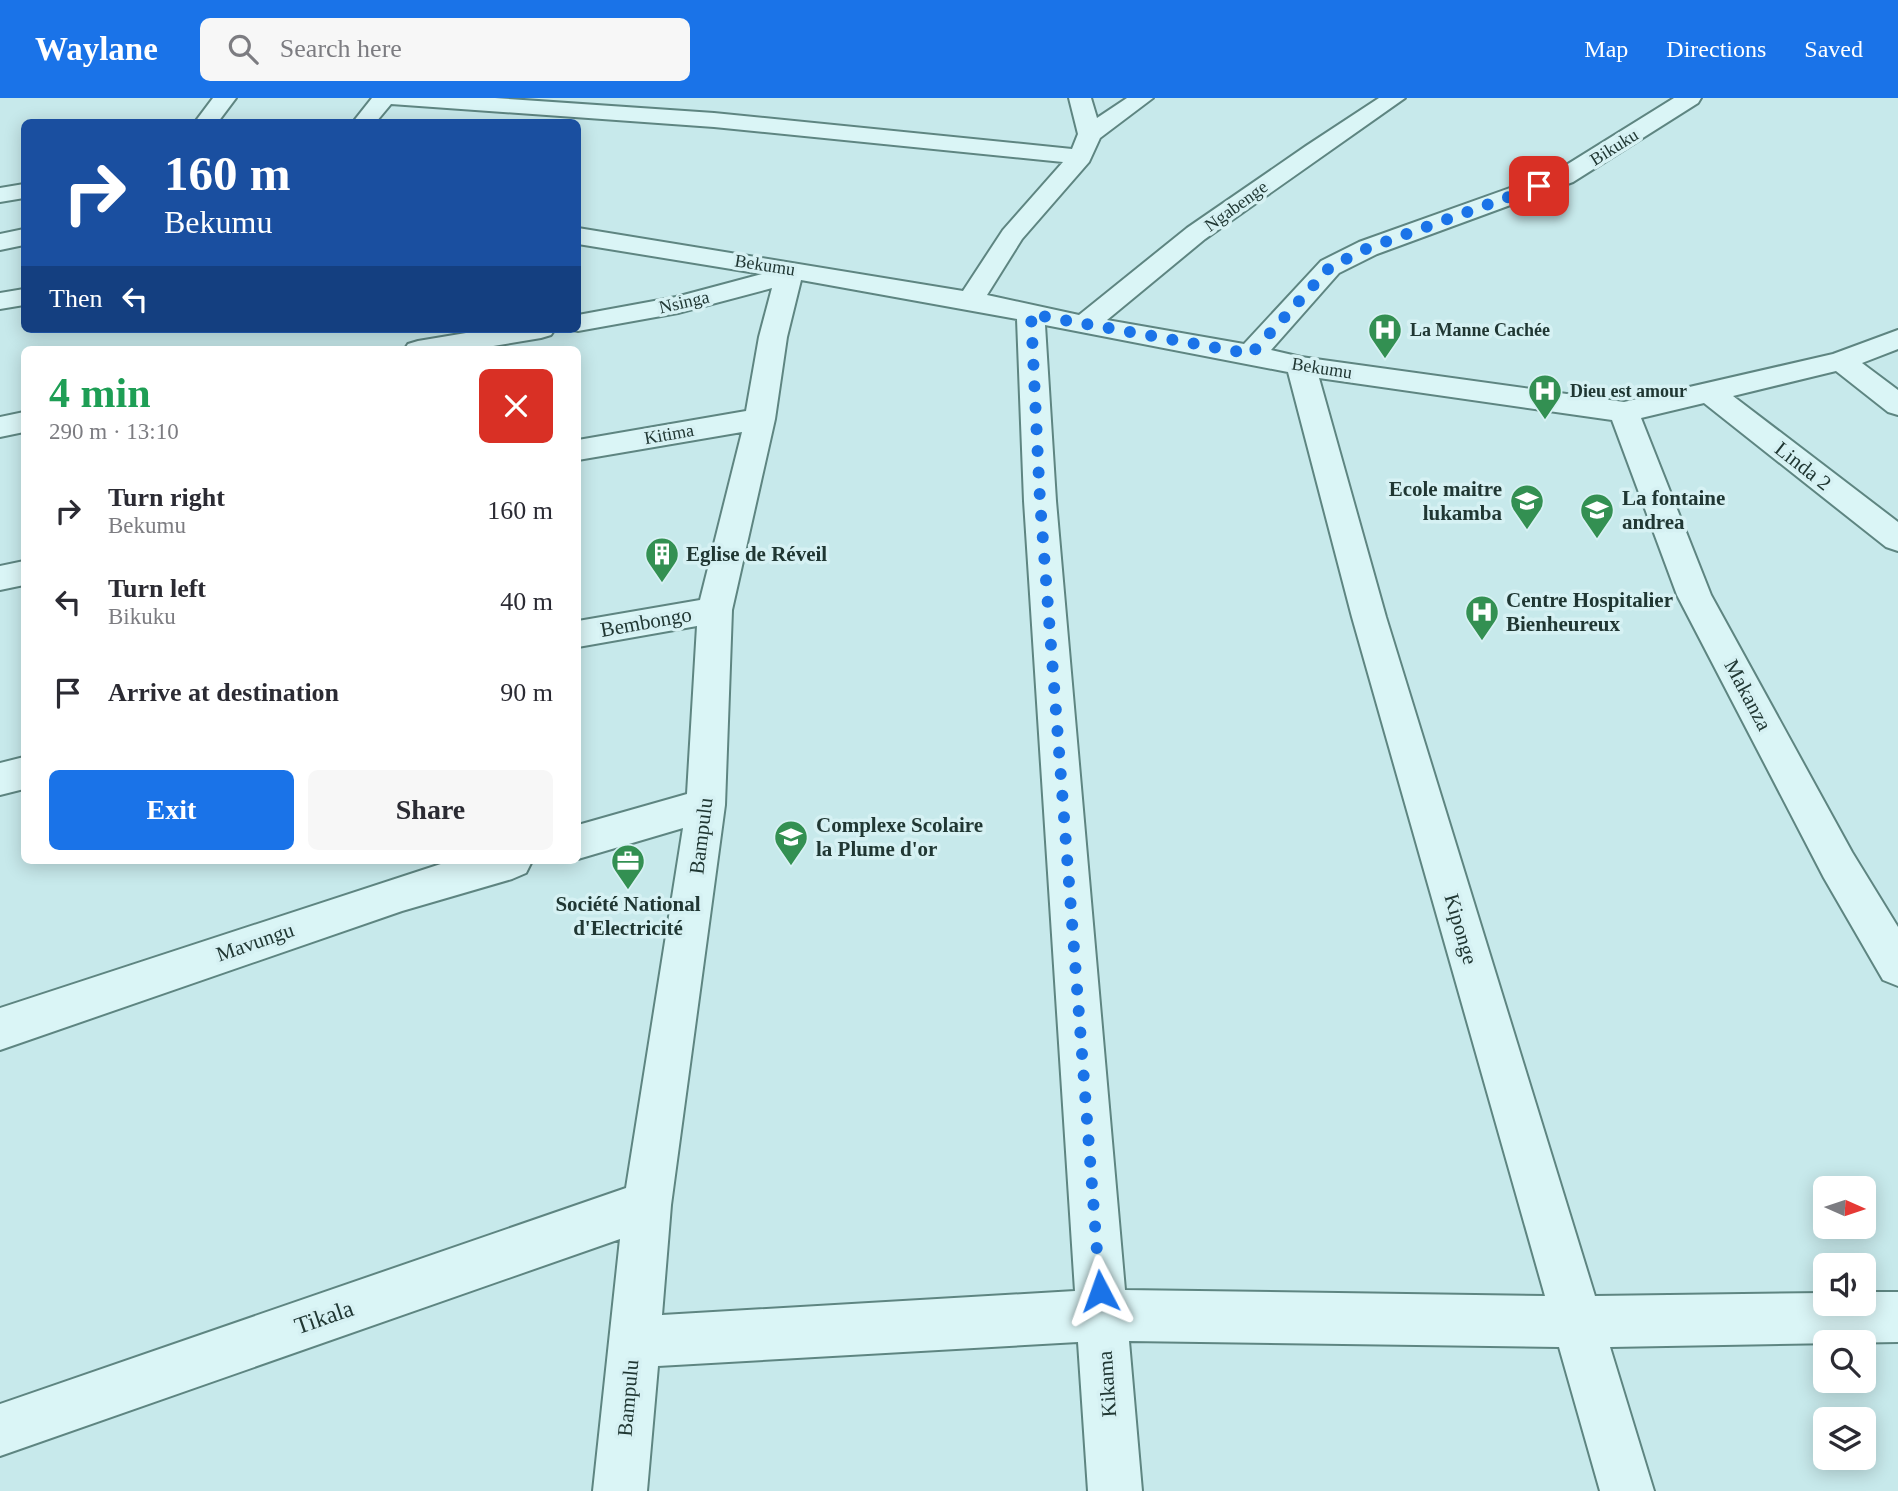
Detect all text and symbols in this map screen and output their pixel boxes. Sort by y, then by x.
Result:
search box [200,18,690,81]
icon: search [224,30,262,68]
text: Waylane [35,31,158,67]
text: Search here [280,34,402,63]
text: Map [1584,36,1628,62]
text: Directions [1666,36,1766,62]
text: Saved [1804,36,1863,62]
street label: Bikuku [1586,124,1642,170]
text: 160 m [164,146,291,201]
icon: right [49,147,140,238]
pin [1509,156,1569,216]
icon: arrive [1520,167,1558,205]
street label: Ngabenge [1201,176,1271,236]
text: Bekumu [164,204,272,240]
street label: Bekumu [733,250,797,280]
icon: left [116,280,154,318]
text: Then [49,284,102,313]
street label: Nsinga [657,287,711,317]
hospital icon: La Manne Cachée [1366,311,1404,360]
place label: La Manne Cachée [1410,320,1550,340]
street label: Bekumu [1290,353,1354,383]
button: close [479,369,553,443]
text: 4 min [49,370,151,416]
hospital icon: Dieu est amour [1526,372,1564,421]
place label: Dieu est amour [1570,381,1687,401]
text: 290 m · 13:10 [49,419,179,444]
street label: Kitima [643,420,695,448]
street label: Linda 2 [1770,437,1836,495]
place label: Ecole maitre lukamba [1389,477,1502,525]
school or university icon: Ecole maitre lukamba [1508,482,1546,531]
text: Turn right [108,483,225,512]
place label: La fontaine andrea [1622,486,1725,534]
school or university icon: La fontaine andrea [1578,491,1616,540]
icon: right [49,492,87,530]
text: 160 m [487,496,553,525]
text: Bekumu [108,513,186,538]
building icon: Eglise de Réveil [643,535,681,584]
place label: Eglise de Réveil [686,542,827,566]
text: Turn left [108,574,206,603]
icon: left [49,583,87,621]
text: 40 m [500,587,553,616]
place label: Centre Hospitalier Bienheureux [1506,588,1673,636]
hospital icon: Centre Hospitalier Bienheureux [1463,593,1501,642]
street label: Bembongo [599,602,693,642]
text: Bikuku [108,604,176,629]
street label: Makanza [1719,655,1777,735]
icon: arrive [49,674,87,712]
text: Arrive at destination [108,678,339,707]
text: 90 m [500,678,553,707]
button: Exit [49,770,294,850]
button: Share [308,770,553,850]
street label: Bampulu [684,796,718,876]
place label: Complexe Scolaire la Plume d'or [816,813,983,861]
school or university icon: Complexe Scolaire la Plume d'or [772,818,810,867]
office icon: Société National d'Electricité [609,842,647,891]
street label: Kiponge [1439,891,1483,967]
place label: Société National d'Electricité [555,892,701,940]
street label: Mavungu [213,917,297,966]
north arrow [1813,1176,1876,1239]
map controls [1813,1176,1876,1470]
button: sound [1813,1253,1876,1316]
position arrow [1063,1254,1137,1328]
street label: Tikala [291,1295,357,1339]
button: search [1813,1330,1876,1393]
street label: Kikama [1093,1349,1121,1418]
street label: Bampulu [613,1358,643,1437]
button: layers [1813,1407,1876,1470]

